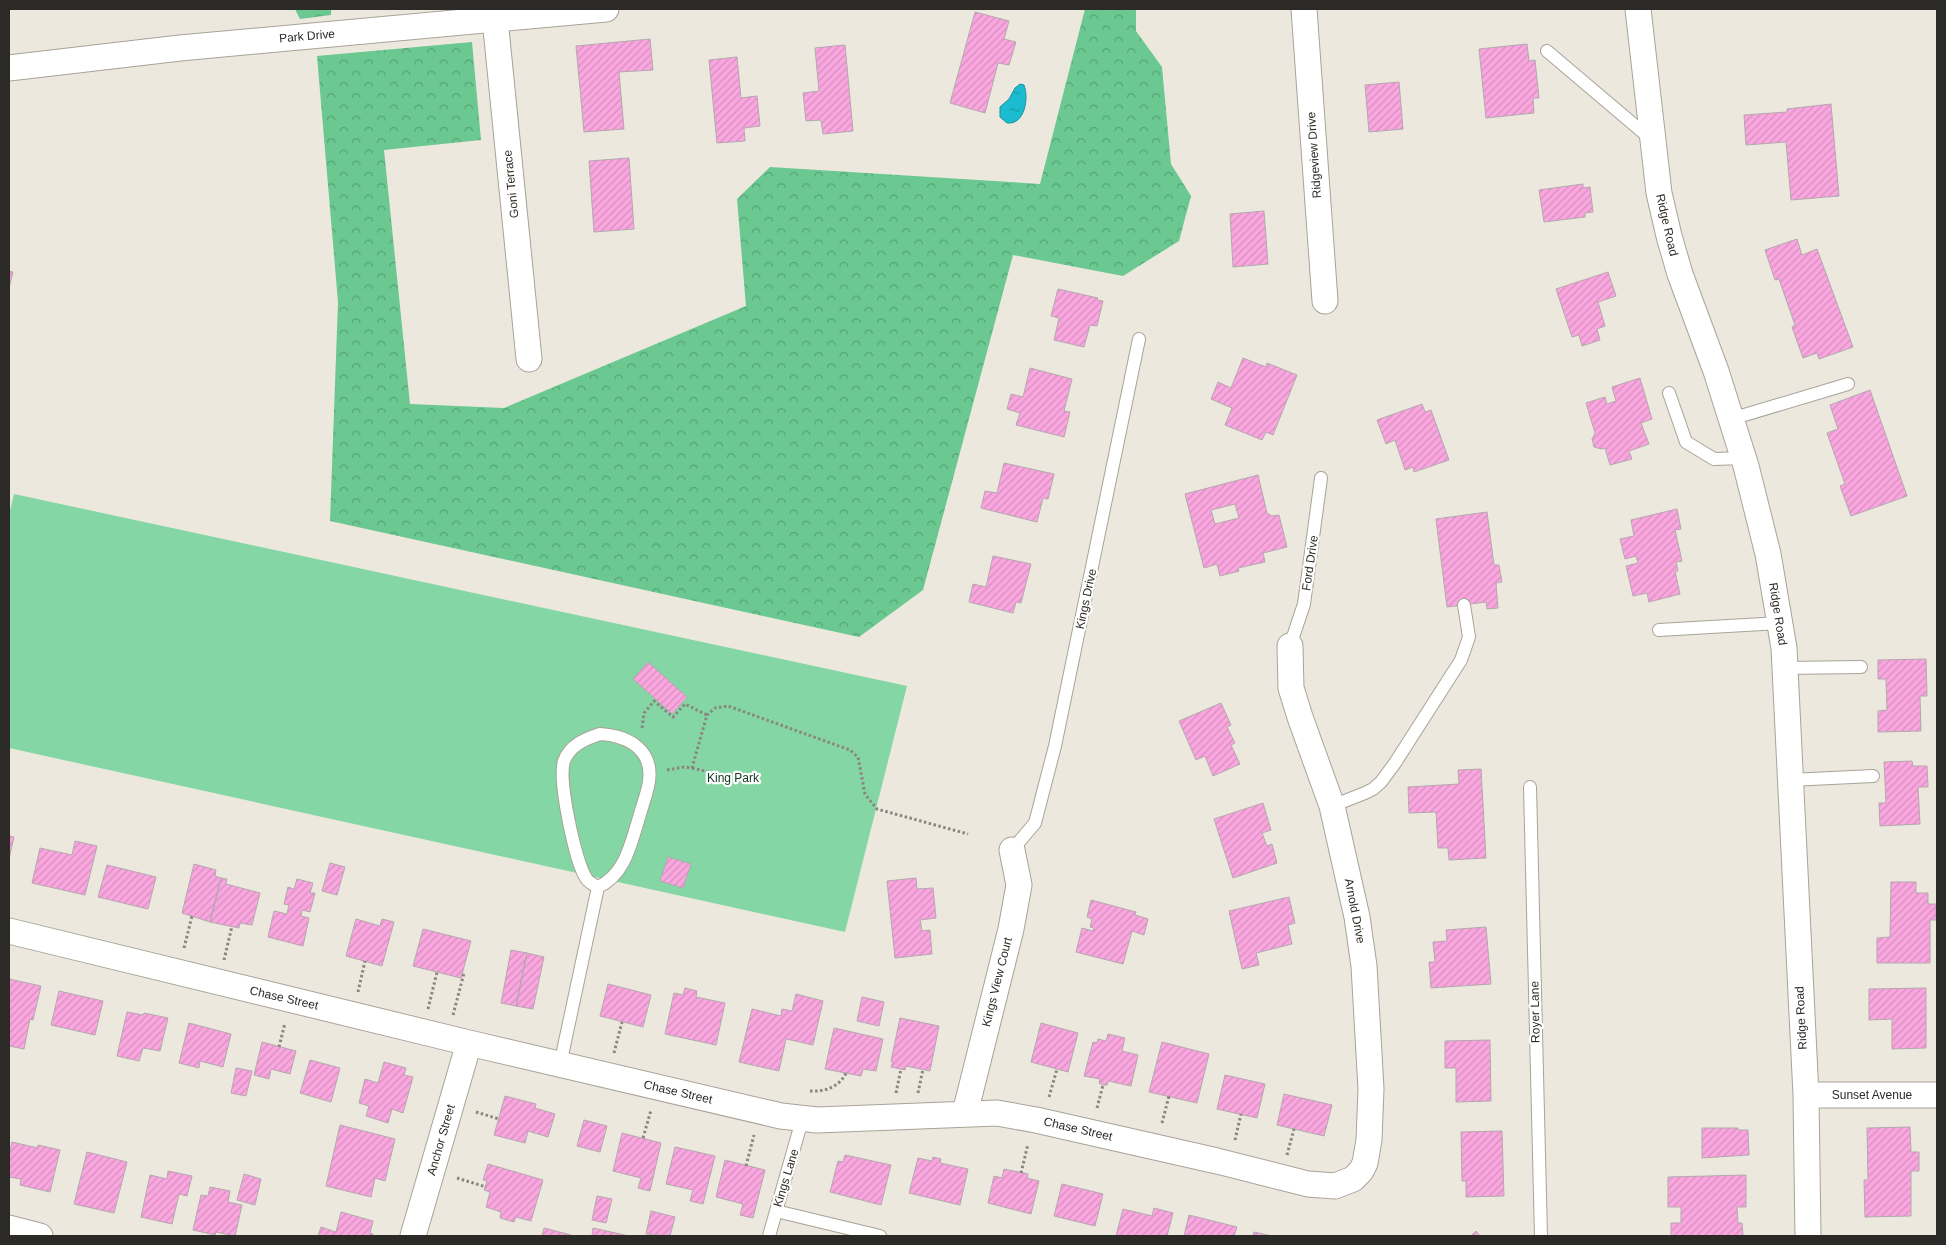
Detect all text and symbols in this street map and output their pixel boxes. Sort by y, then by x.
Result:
street label: Park Drive [278,27,336,45]
street label: Ridgeview Drive [1304,111,1324,199]
street label: Goni Terrace [500,149,522,219]
street label: Ridge Road [1653,193,1681,257]
street label: Ford Drive [1299,534,1321,592]
street label: Kings Drive [1073,567,1099,630]
street label: Ridge Road [1766,582,1790,646]
park label: King Park [707,771,760,785]
street label: Arnold Drive [1342,877,1368,945]
street label: Kings View Court [979,935,1015,1028]
street label: Royer Lane [1527,981,1543,1043]
street label: Chase Street [248,983,320,1013]
street label: Ridge Road [1792,986,1810,1050]
street label: Chase Street [642,1077,714,1107]
street label: Sunset Avenue [1832,1088,1913,1102]
street label: Anchor Street [424,1102,458,1177]
street label: Chase Street [1042,1114,1114,1144]
street label: Kings Lane [771,1147,802,1209]

